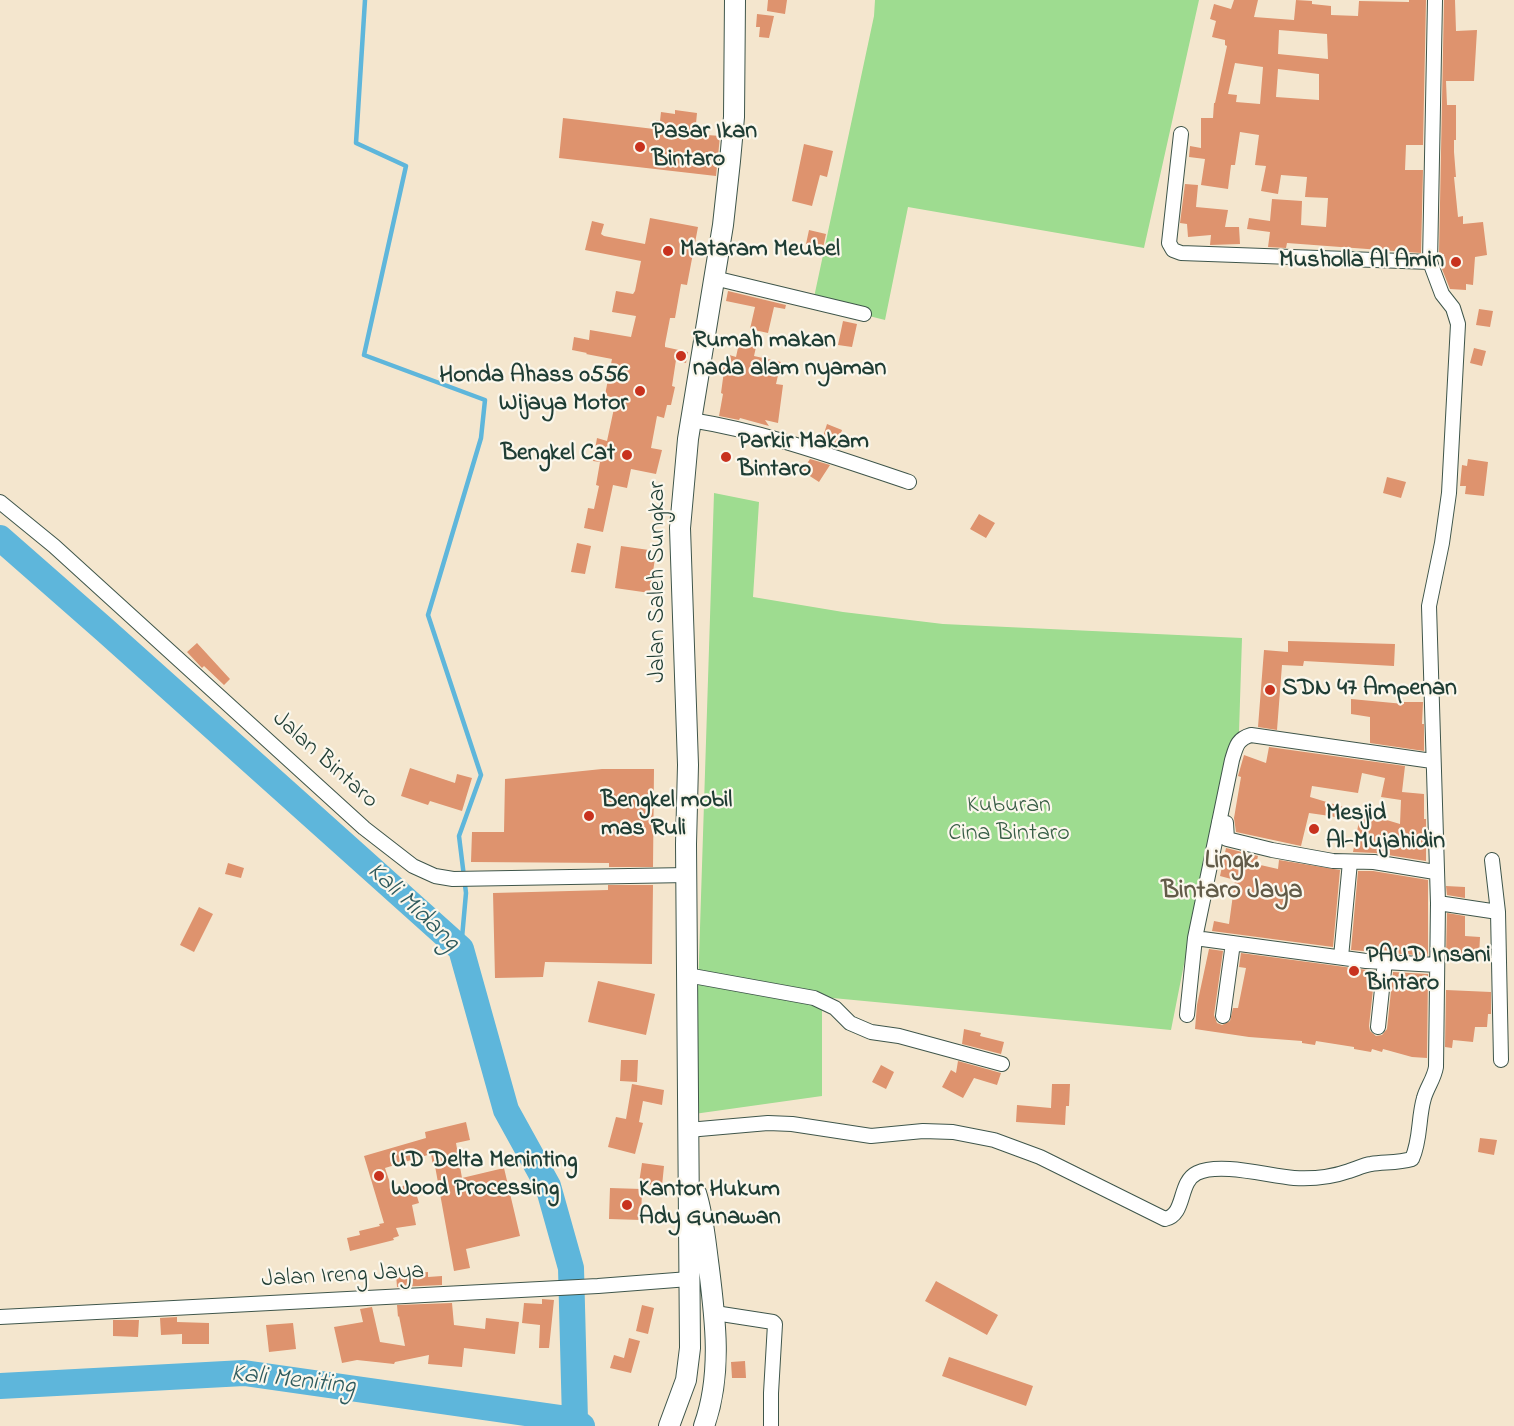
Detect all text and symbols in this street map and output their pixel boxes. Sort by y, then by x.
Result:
place label: Pasar Ikan Bintaro [652,119,757,175]
marker: Pasar Ikan Bintaro [633,140,647,154]
place label: Mataram Meubel [680,237,840,265]
marker: Mataram Meubel [661,244,675,258]
place label: Musholla Al Amin [1279,248,1444,276]
marker: Musholla Al Amin [1449,255,1463,269]
place label: Rumah makan nada alam nyaman [693,328,886,384]
marker: Rumah makan nada alam nyaman [674,349,688,363]
place label: Honda Ahass 0556 Wijaya Motor [439,363,628,419]
marker: Honda Ahass 0556 Wijaya Motor [633,384,647,398]
place label: Parkir Makam Bintaro [738,429,869,485]
place label: Bengkel Cat [501,441,615,469]
marker: Bengkel Cat [620,448,634,462]
marker: Parkir Makam Bintaro [719,450,733,464]
street label: Jalan Saleh Sungkar [645,481,673,683]
place label: SDN 47 Ampenan [1282,676,1457,704]
marker: SDN 47 Ampenan [1263,683,1277,697]
street label: Jalan Bintaro [265,706,383,816]
place label: Bengkel mobil mas Ruli [601,788,732,844]
park label: Kuburan Cina Bintaro [948,793,1070,849]
place label: Mesjid Al-Mujahidin [1326,801,1445,857]
marker: Bengkel mobil mas Ruli [582,809,596,823]
marker: Mesjid Al-Mujahidin [1307,822,1321,836]
district label: Lingk. Bintaro Jaya [1161,847,1303,909]
water label: Kali Midang [359,857,465,959]
place label: PAUD Insani Bintaro [1366,943,1491,999]
marker: PAUD Insani Bintaro [1347,964,1361,978]
place label: UD Delta Meninting Wood Processing [391,1148,578,1204]
marker: UD Delta Meninting Wood Processing [372,1169,386,1183]
place label: Kantor Hukum Ady Gunawan [639,1177,781,1233]
marker: Kantor Hukum Ady Gunawan [620,1198,634,1212]
street label: Jalan Ireng Jaya [261,1258,425,1296]
water label: Kali Meniting [229,1360,357,1404]

